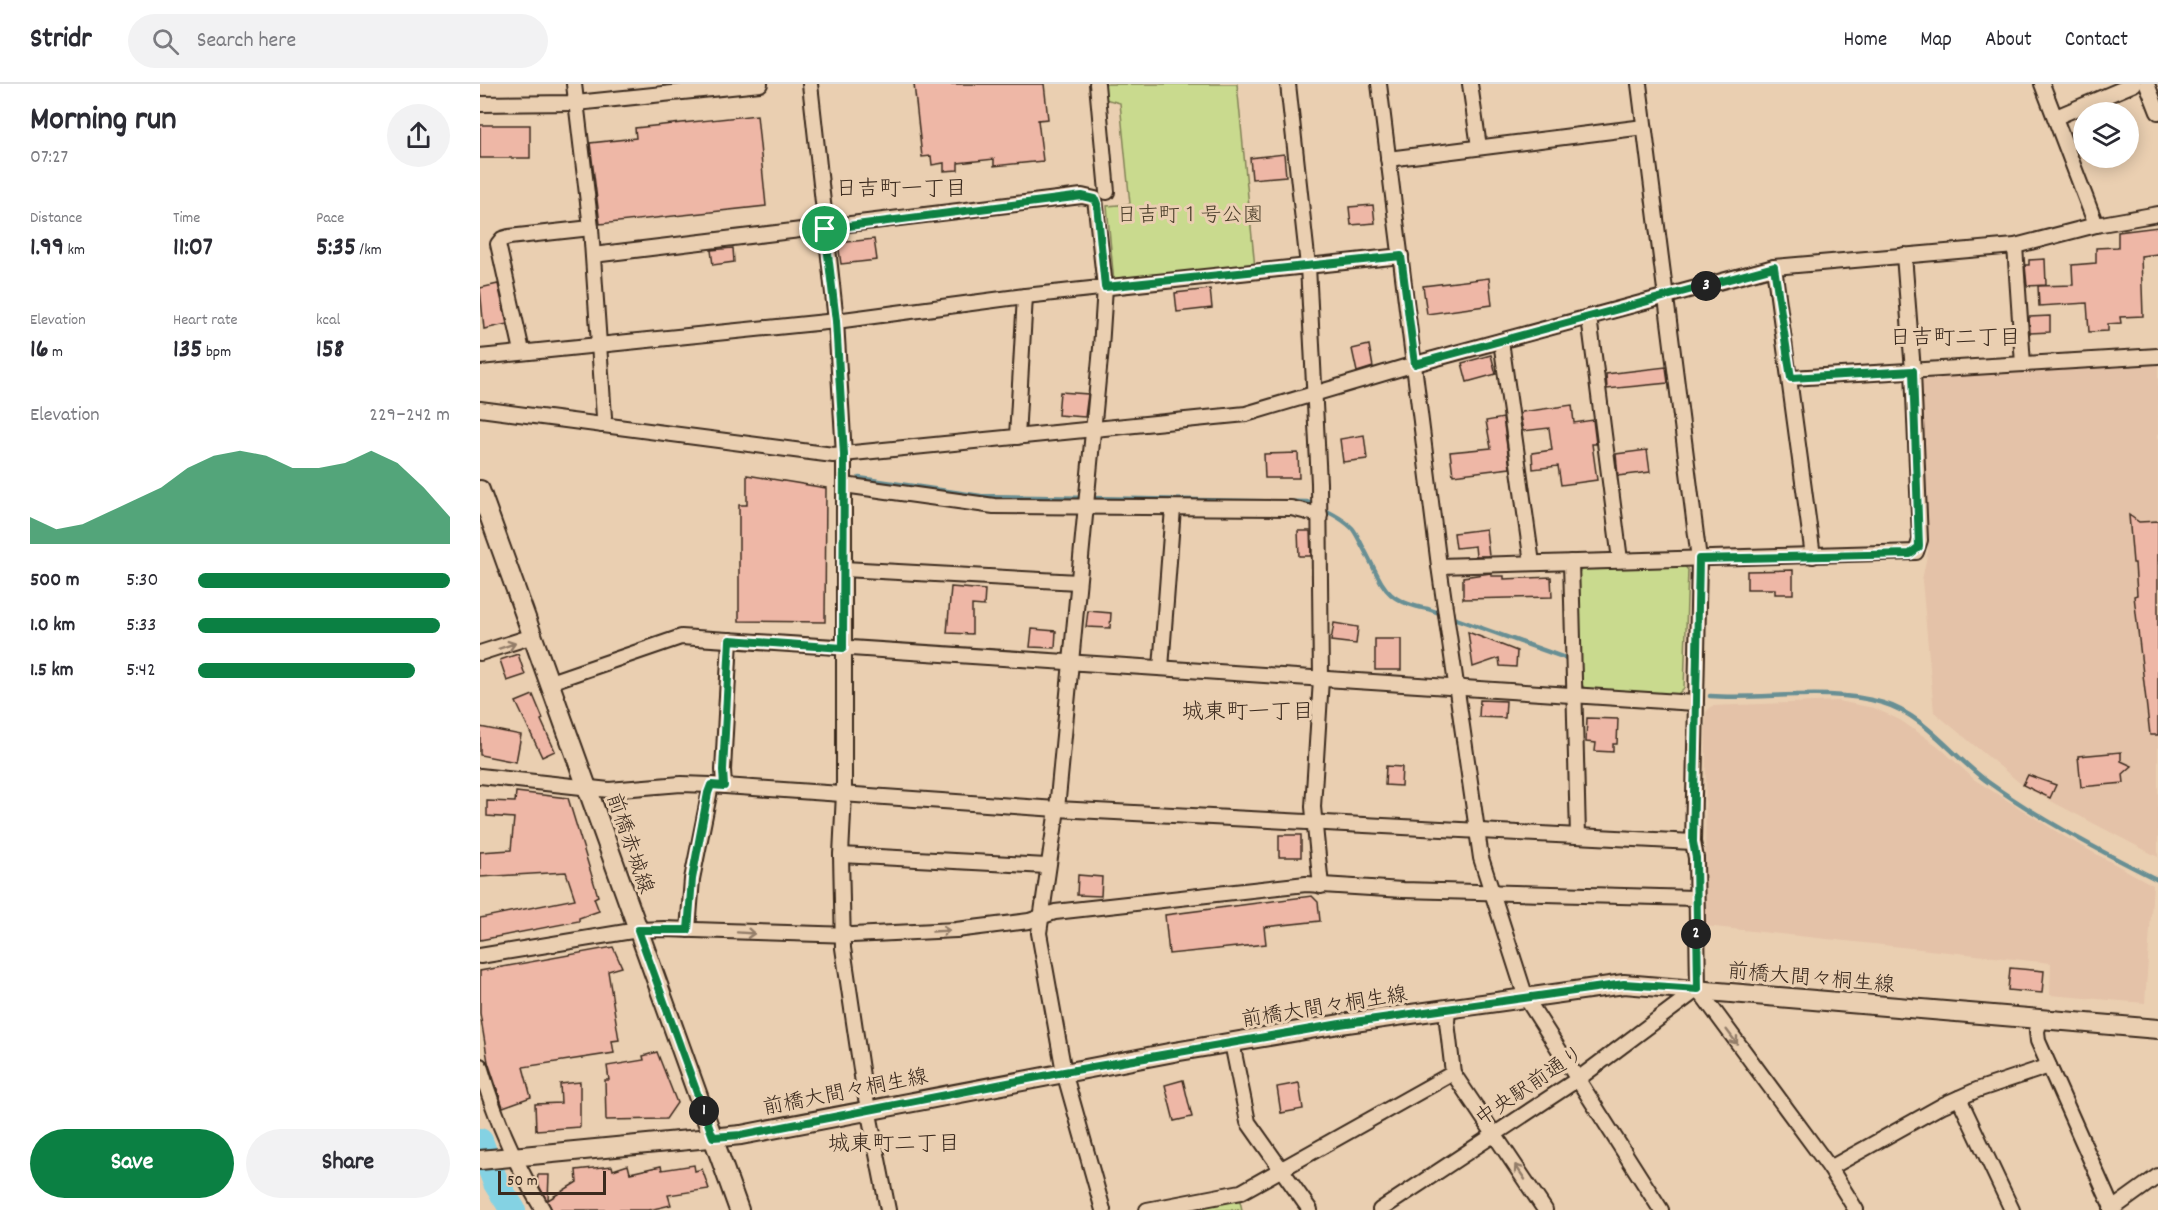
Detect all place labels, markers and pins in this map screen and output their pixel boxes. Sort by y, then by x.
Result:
pin [799,203,850,254]
pin: 3 [1691,271,1721,301]
pin: 2 [1681,919,1711,949]
pin: 1 [689,1096,719,1126]

